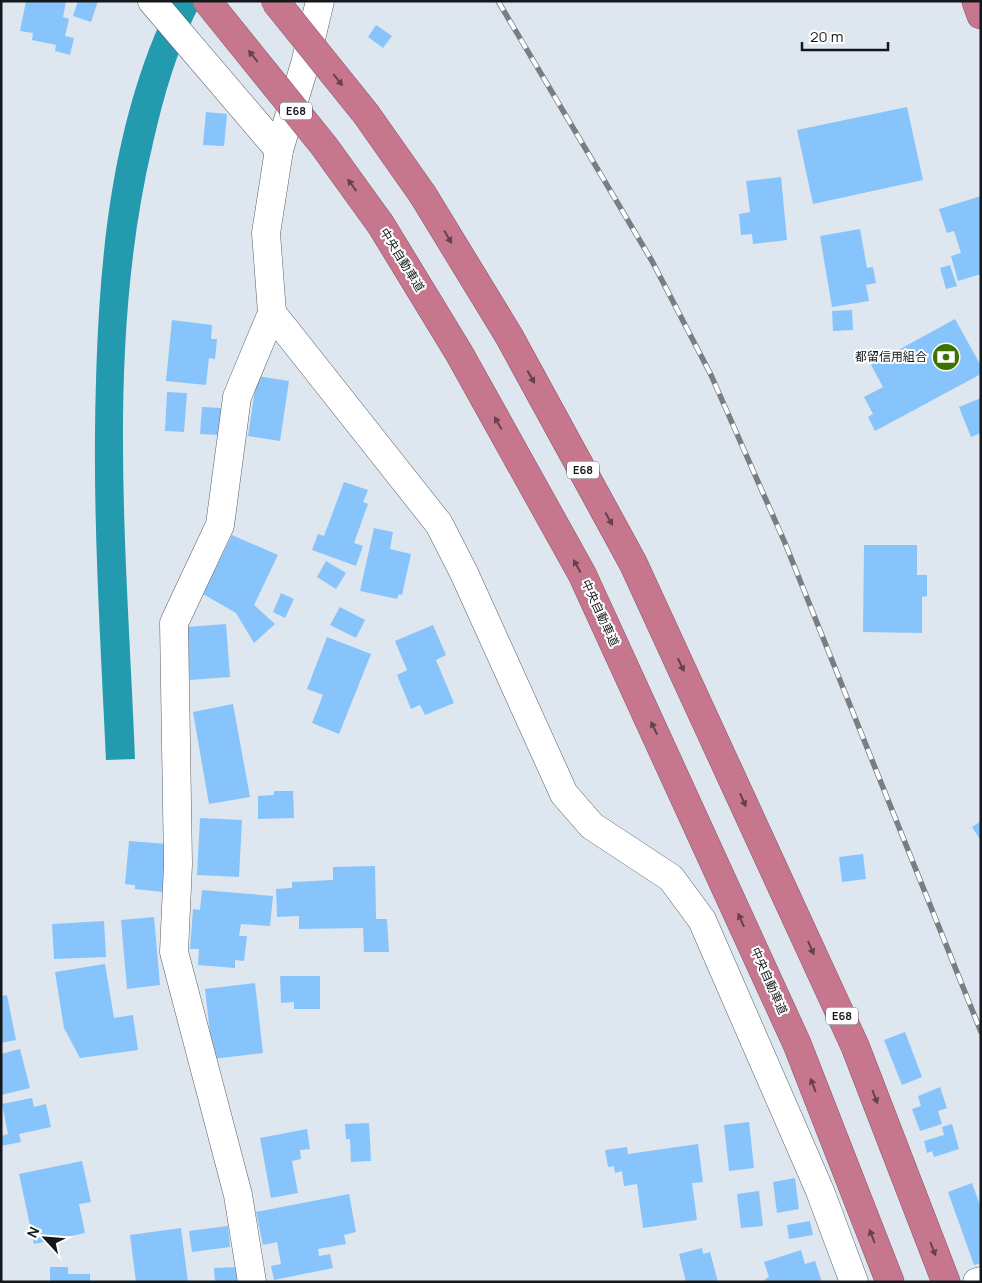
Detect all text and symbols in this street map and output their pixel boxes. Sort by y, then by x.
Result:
scale bar [802,20,888,52]
text: 20 m [810,26,843,47]
one-way arrow [247,50,258,63]
one-way arrow [333,74,344,87]
road number: E68 [280,102,312,120]
one-way arrow [347,178,357,192]
street label: 中央自動車道 [376,225,429,295]
one-way arrow [443,230,453,243]
bank icon: 都留信用組合 [931,342,961,372]
place label: 都留信用組合 [855,348,927,365]
one-way arrow [527,369,535,384]
one-way arrow [494,416,502,431]
road number: E68 [567,462,599,478]
one-way arrow [605,512,614,526]
one-way arrow [573,558,581,573]
street label: 中央自動車道 [578,577,623,649]
one-way arrow [677,658,685,672]
one-way arrow [649,721,657,735]
one-way arrow [740,793,748,807]
one-way arrow [737,913,745,927]
one-way arrow [807,941,815,955]
street label: 中央自動車道 [747,944,792,1017]
road number: E68 [826,1008,858,1024]
one-way arrow [809,1077,817,1092]
one-way arrow [871,1090,879,1105]
north arrow [20,1213,70,1263]
text: N [22,1223,44,1241]
one-way arrow [868,1229,876,1243]
one-way arrow [930,1241,937,1256]

